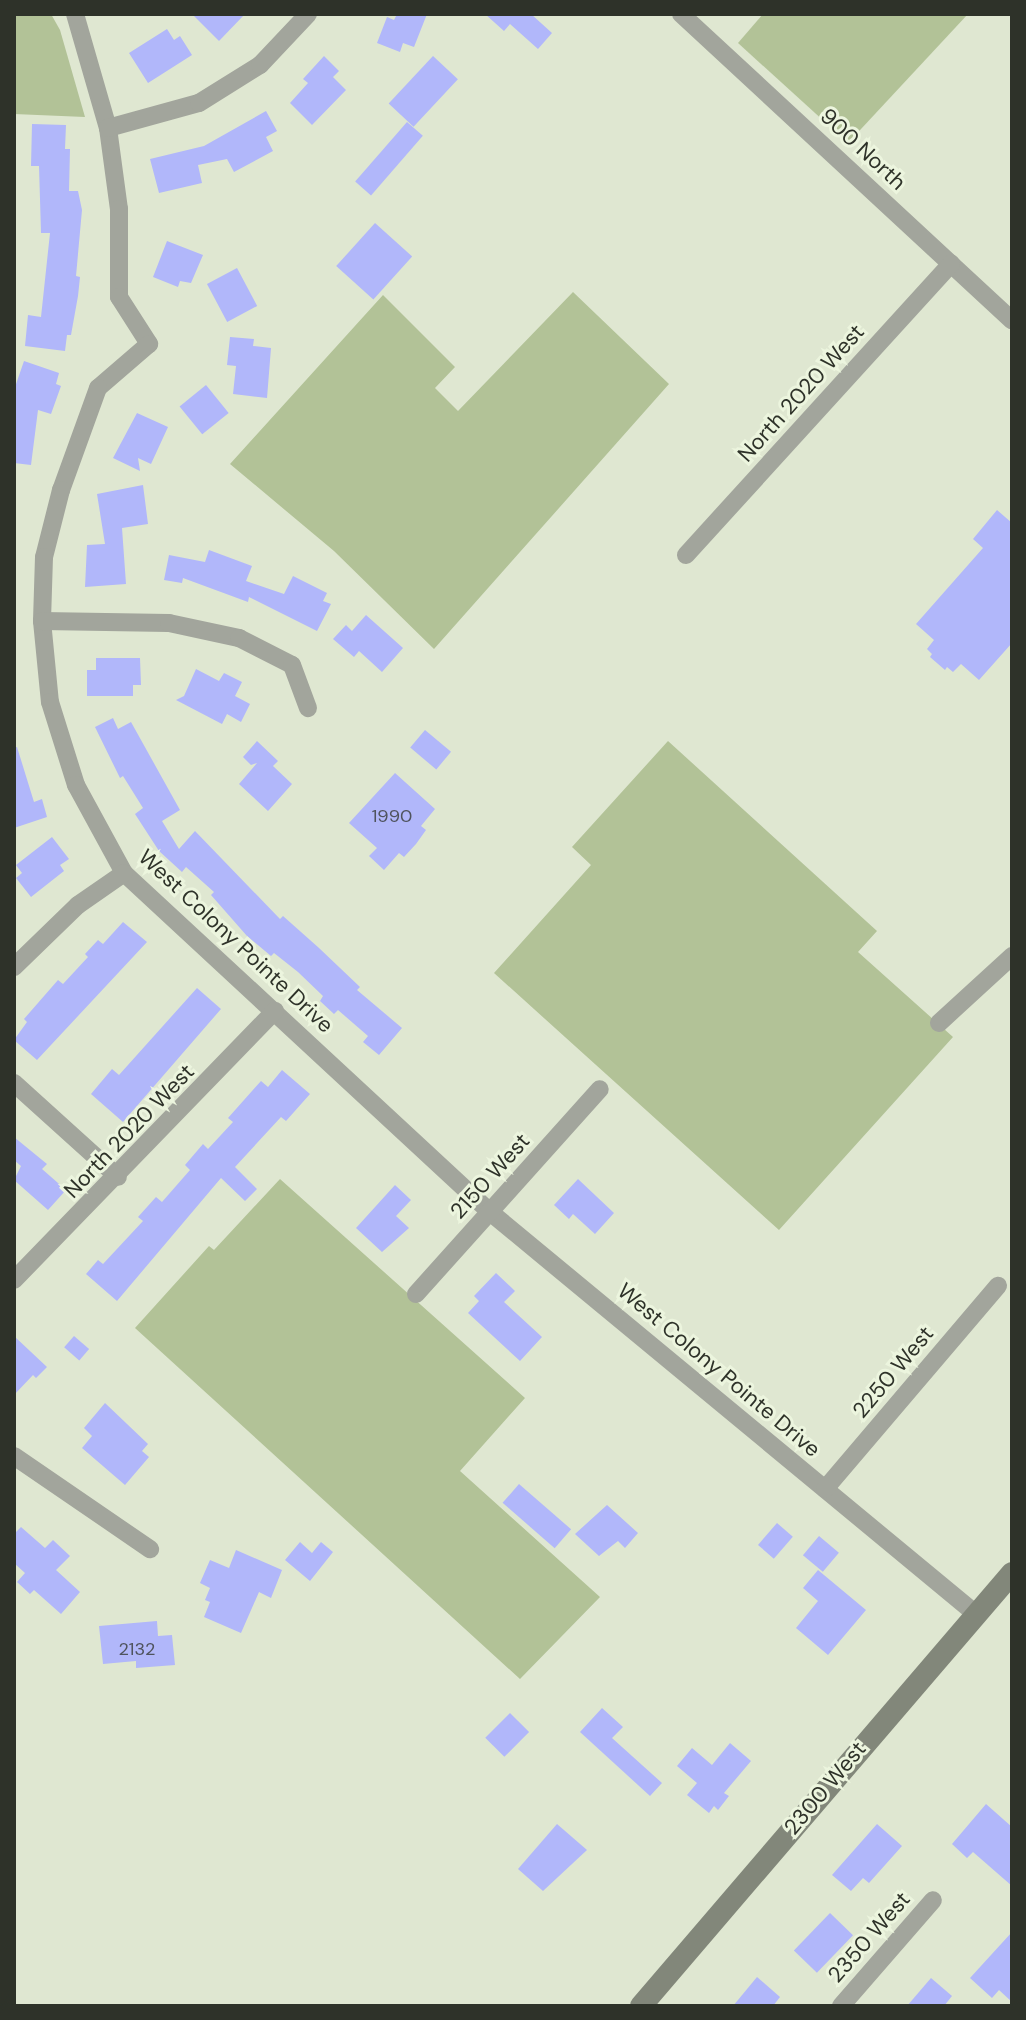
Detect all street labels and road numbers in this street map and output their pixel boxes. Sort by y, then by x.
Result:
street label: 900 North [815,103,911,195]
street label: North 2020 West [732,319,870,467]
street label: West Colony Pointe Drive [133,844,339,1038]
street label: North 2020 West [58,1059,200,1203]
street label: 2150 West [445,1128,535,1224]
street label: West Colony Pointe Drive [612,1277,826,1463]
street label: 2250 West [847,1321,939,1423]
street label: 2300 West [778,1736,872,1840]
street label: 2350 West [822,1886,916,1988]

